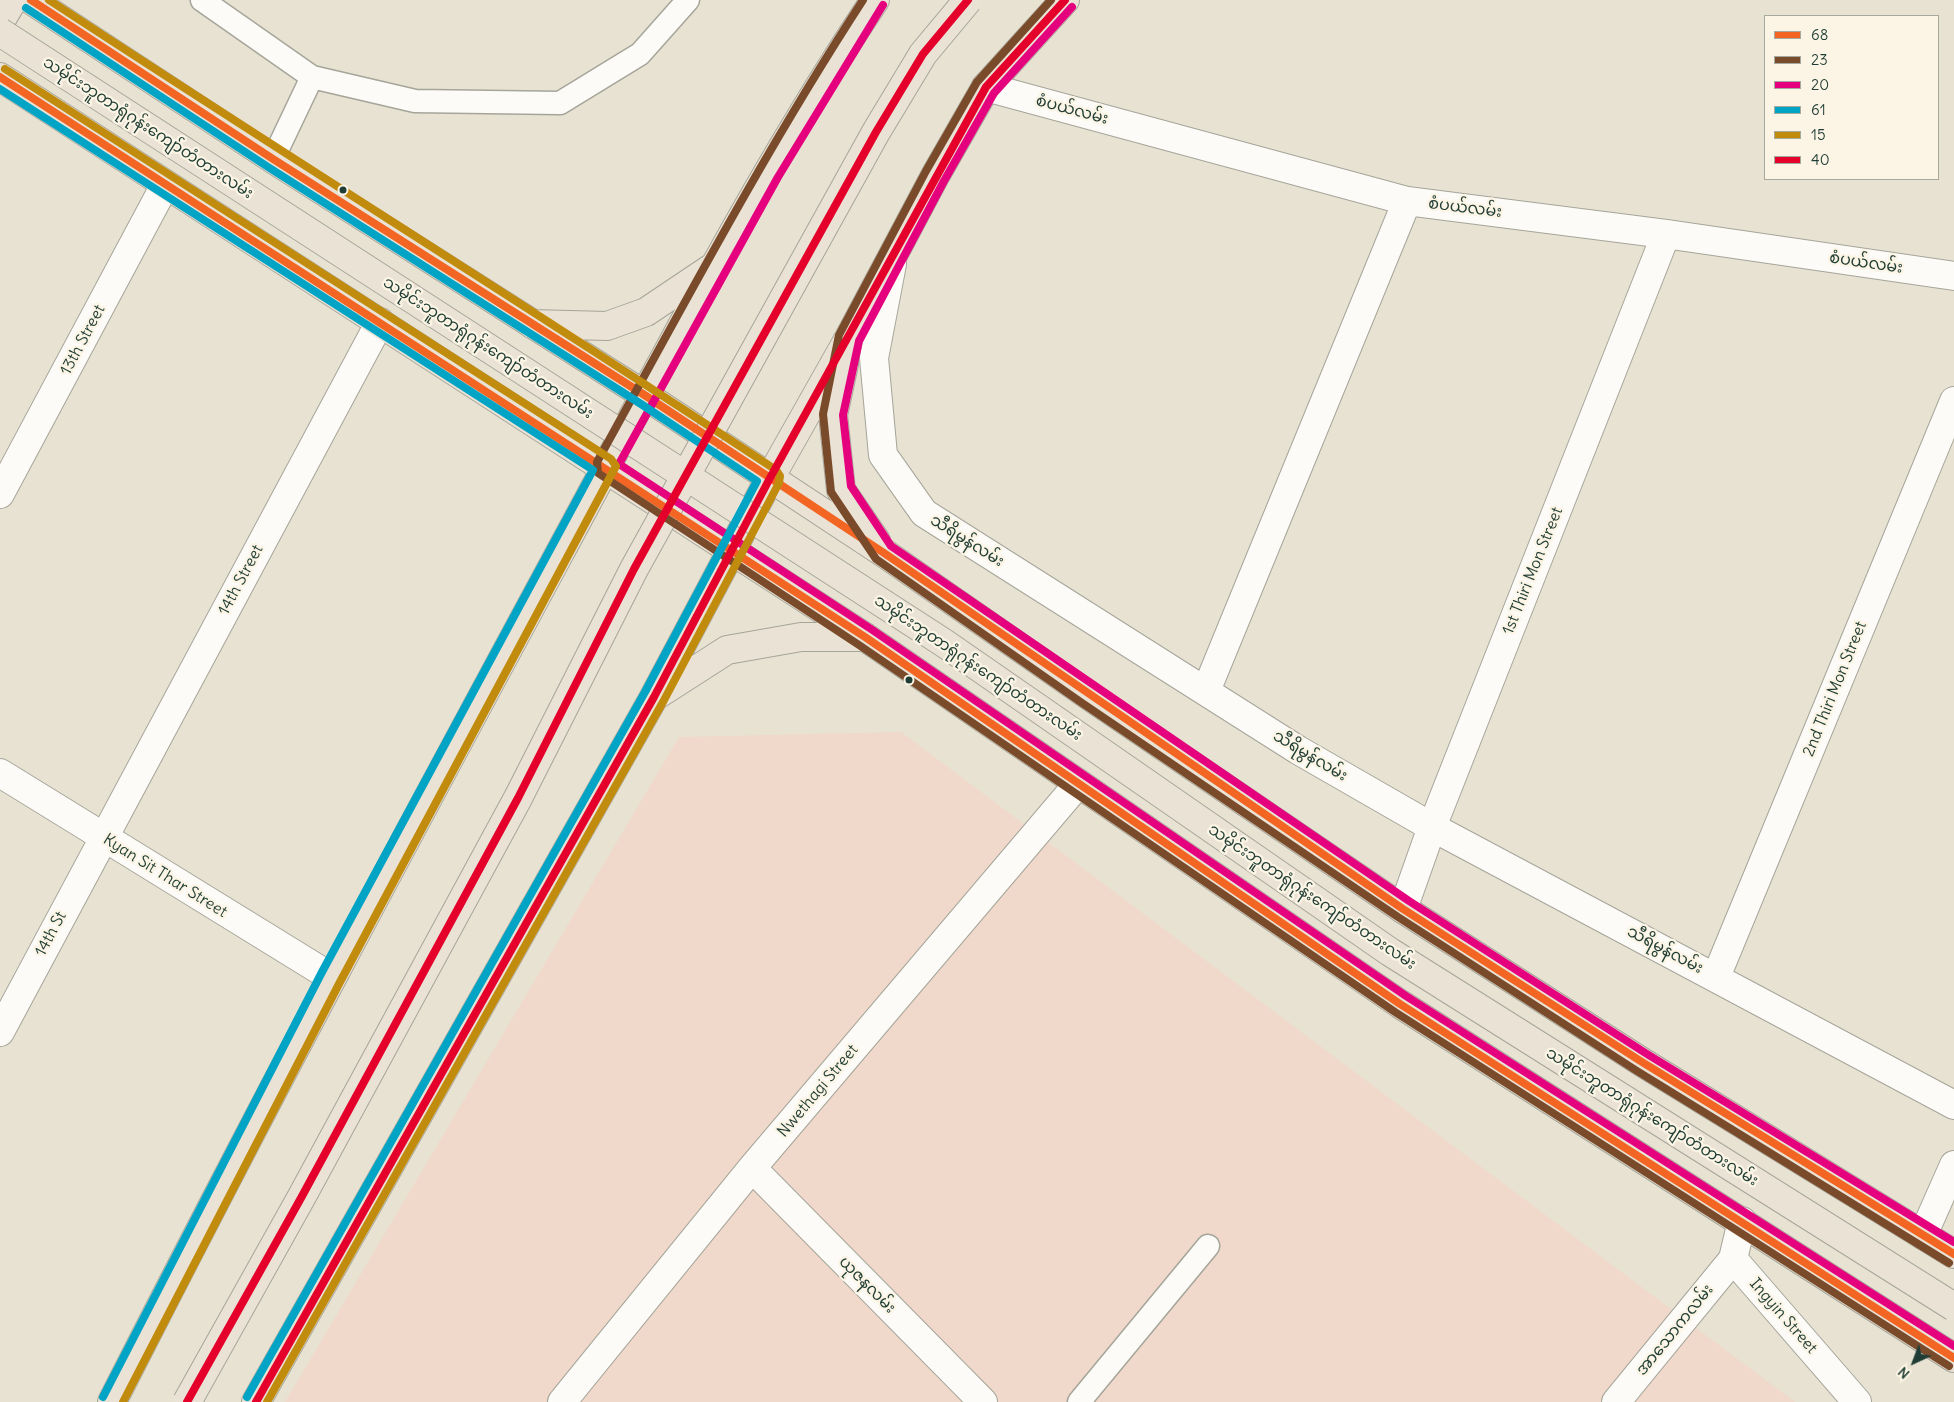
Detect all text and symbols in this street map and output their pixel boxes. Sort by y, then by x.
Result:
legend [1764,15,1939,180]
text: 68 [1811,25,1828,44]
text: 23 [1811,50,1828,69]
street label: သမိုင်းဘူတာရုံဂုန်းကျော်တံတားလမ်း [39,53,257,203]
text: 20 [1811,75,1829,94]
street label: စံပယ်လမ်း [1034,91,1110,129]
text: 61 [1811,100,1826,119]
text: 15 [1811,125,1826,144]
text: 40 [1811,150,1830,169]
unlabelled marker [338,185,348,195]
street label: စံပယ်လမ်း [1427,194,1503,222]
street label: စံပယ်လမ်း [1828,248,1904,278]
street label: သမိုင်းဘူတာရုံဂုန်းကျော်တံတားလမ်း [379,273,597,423]
street label: 13th Street [57,302,109,378]
street label: 1st Thiri Mon Street [1499,505,1567,637]
street label: သီရိမွန်လမ်း [927,511,1007,571]
street label: 14th Street [215,542,267,618]
street label: သမိုင်းဘူတာရုံဂုန်းကျော်တံတားလမ်း [870,591,1086,745]
street label: 2nd Thiri Mon Street [1799,619,1871,759]
unlabelled marker [904,675,914,685]
street label: သီရိမွန်လမ်း [1269,726,1351,786]
street label: သမိုင်းဘူတာရုံဂုန်းကျော်တံတားလမ်း [1204,820,1420,974]
street label: Kyan Sit Thar Street [100,830,230,922]
street label: 14th St [31,908,71,960]
street label: သီရိမွန်လမ်း [1624,922,1706,978]
street label: Nwethagi Street [774,1041,862,1141]
street label: သမိုင်းဘူတာရုံဂုန်းကျော်တံတားလမ်း [1542,1044,1762,1190]
street label: ယုဇနလမ်း [835,1253,899,1317]
street label: Ingyin Street [1745,1274,1821,1358]
street label: အာသောကလမ်း [1632,1280,1718,1380]
north arrow [1889,1337,1939,1387]
text: N [1894,1363,1913,1383]

